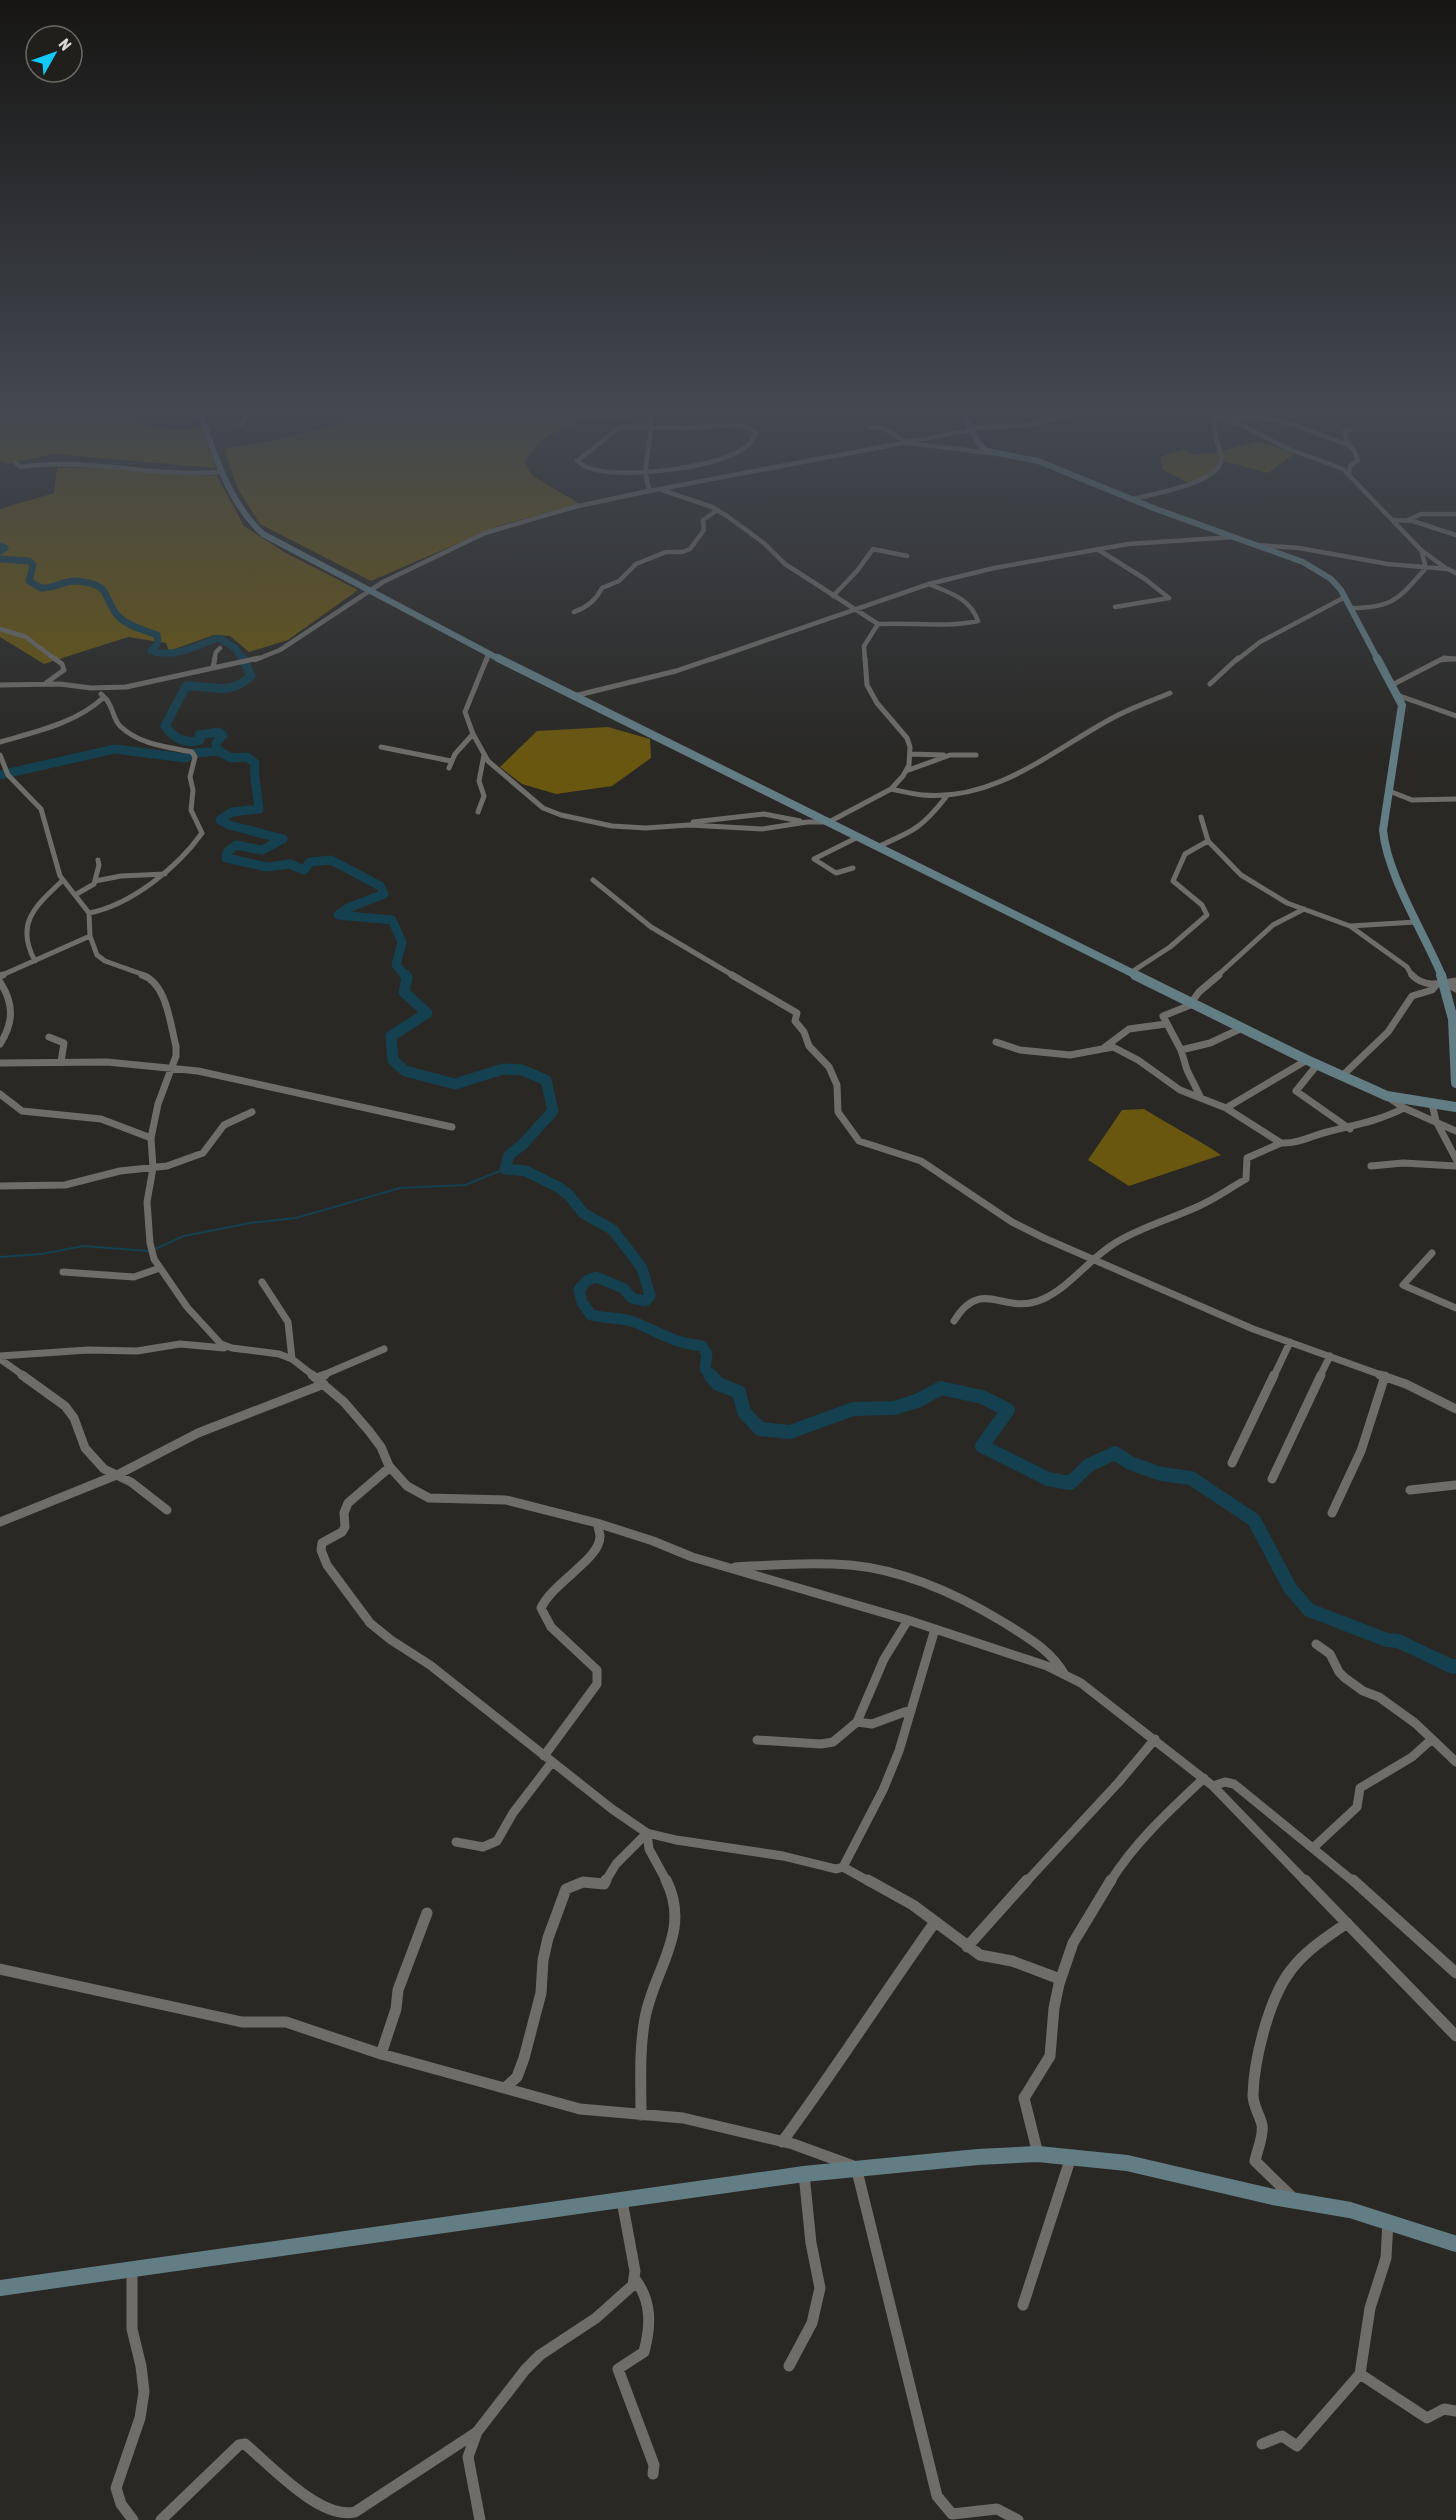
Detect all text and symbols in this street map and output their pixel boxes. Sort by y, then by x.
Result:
north arrow [24,24,84,84]
text: N [56,35,75,54]

